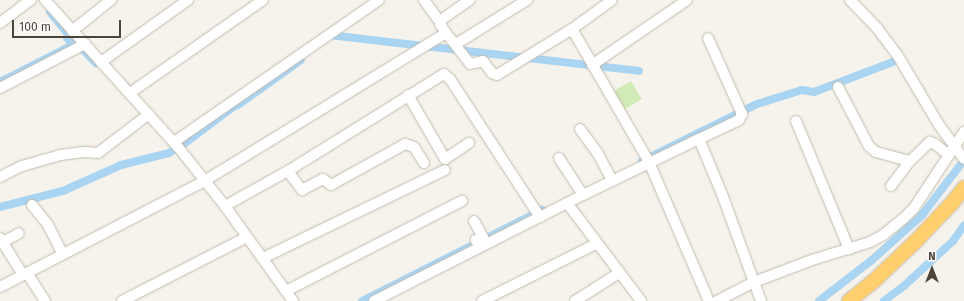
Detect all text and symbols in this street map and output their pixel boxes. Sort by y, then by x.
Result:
scale bar [14,12,123,38]
text: 100 m [19,20,51,34]
north arrow [912,249,952,289]
text: N [928,250,936,263]

